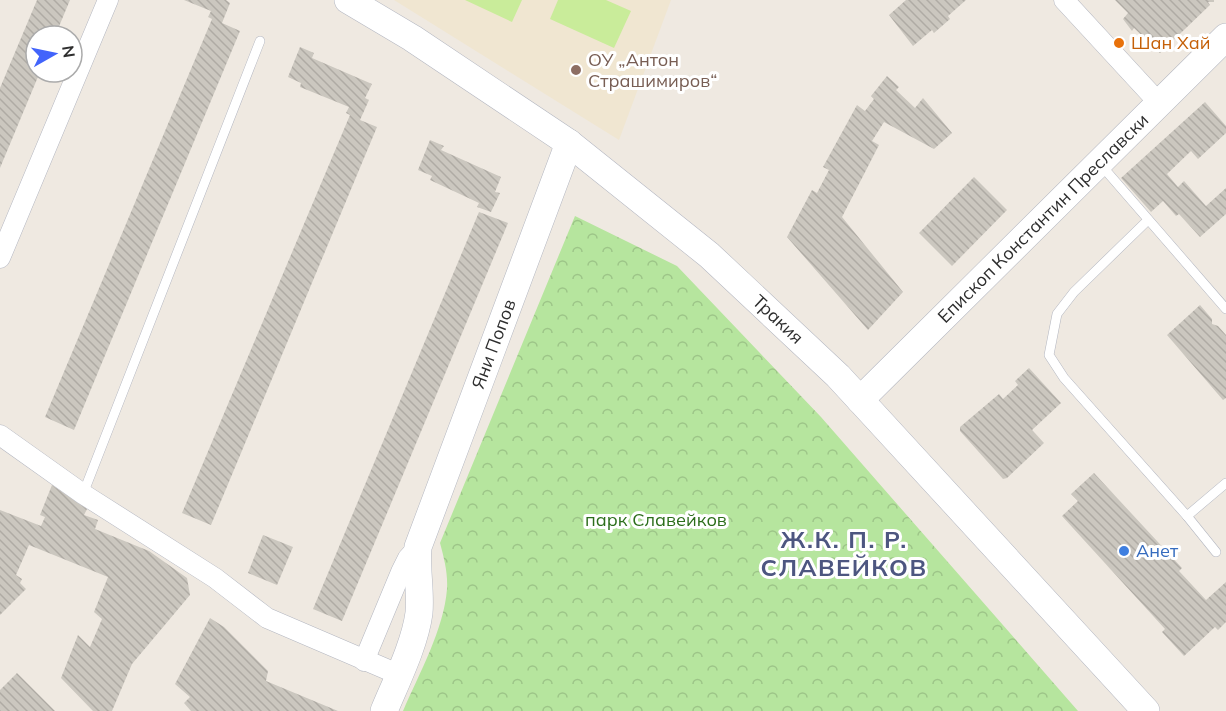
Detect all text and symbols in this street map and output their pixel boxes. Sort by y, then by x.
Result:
north arrow [24,24,84,84]
place label: Шан Хай [1131,31,1210,54]
marker: Шан Хай [1112,36,1126,50]
text: N [58,44,80,59]
place label: ОУ „Антон Страшимиров“ [588,48,717,92]
marker: ОУ „Антон Страшимиров“ [569,63,583,77]
street label: Епископ Константин Преславски [932,108,1153,328]
street label: Тракия [748,290,809,349]
street label: Яни Попов [466,296,521,392]
park label: парк Славейков [585,508,727,531]
district label: Ж.К. П. Р. СЛАВЕЙКОВ [760,524,928,582]
place label: Анет [1136,539,1179,562]
marker: Анет [1117,544,1131,558]

